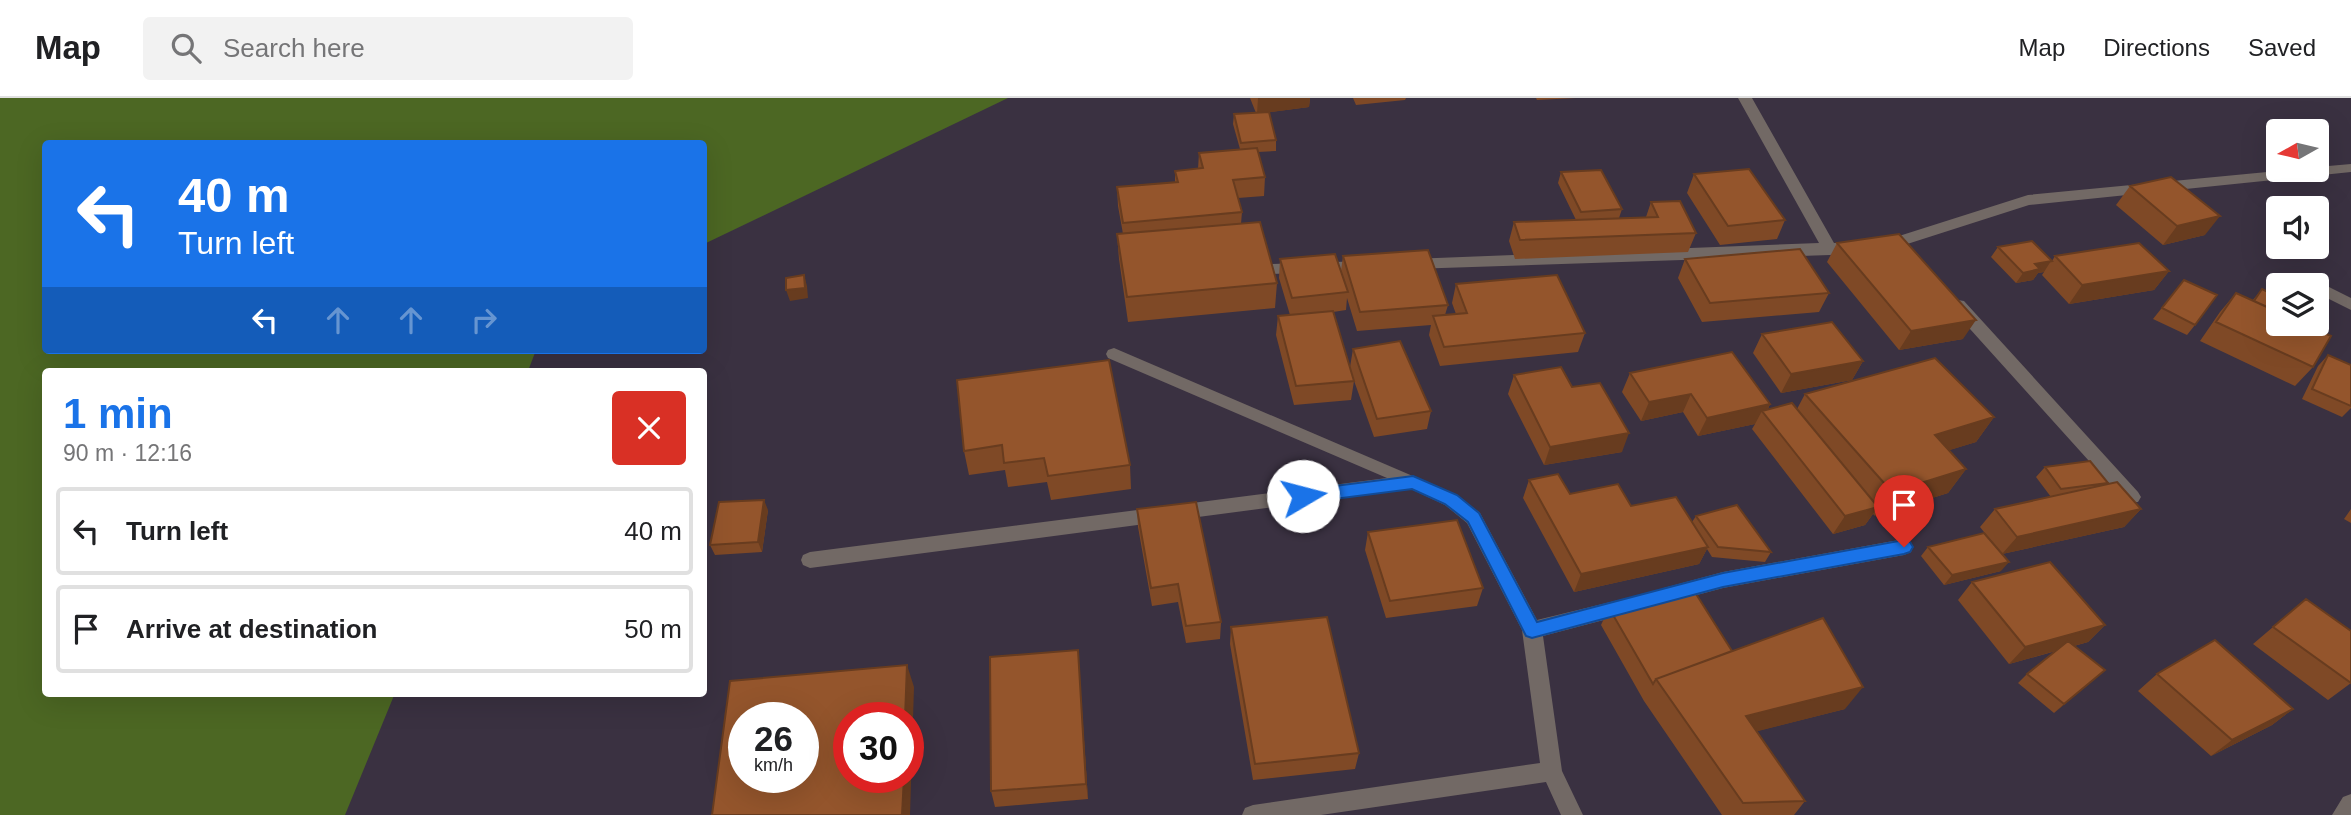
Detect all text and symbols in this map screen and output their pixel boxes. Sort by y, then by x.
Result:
search box [143,17,633,80]
text: Map [35,29,101,66]
icon: search [167,29,205,67]
text: Search here [223,33,365,63]
text: Map [2019,34,2065,61]
text: Directions [2103,34,2210,61]
text: Saved [2248,34,2316,61]
north arrow [2266,119,2329,182]
map controls [2266,119,2329,336]
icon: left [63,168,154,259]
text: 40 m [178,168,290,222]
button: sound [2266,196,2329,259]
text: Turn left [178,225,294,261]
button: layers [2266,273,2329,336]
icon: left [246,301,284,339]
icon: ahead [319,301,357,339]
icon: ahead [392,301,430,339]
icon: right [465,301,503,339]
text: 1 min [63,390,173,437]
button: close [612,391,686,465]
text: 90 m · 12:16 [63,440,192,466]
position arrow [1266,459,1340,533]
pin [1874,475,1934,547]
icon: arrive [1885,486,1923,524]
icon: left [67,512,105,550]
text: Turn left [126,516,228,546]
text: 40 m [624,516,682,546]
icon: arrive [67,610,105,648]
text: Arrive at destination [126,614,377,644]
text: 50 m [624,614,682,644]
speed limit sign: 30 [833,702,924,793]
text: 26 [754,719,793,758]
text: km/h [754,755,793,775]

